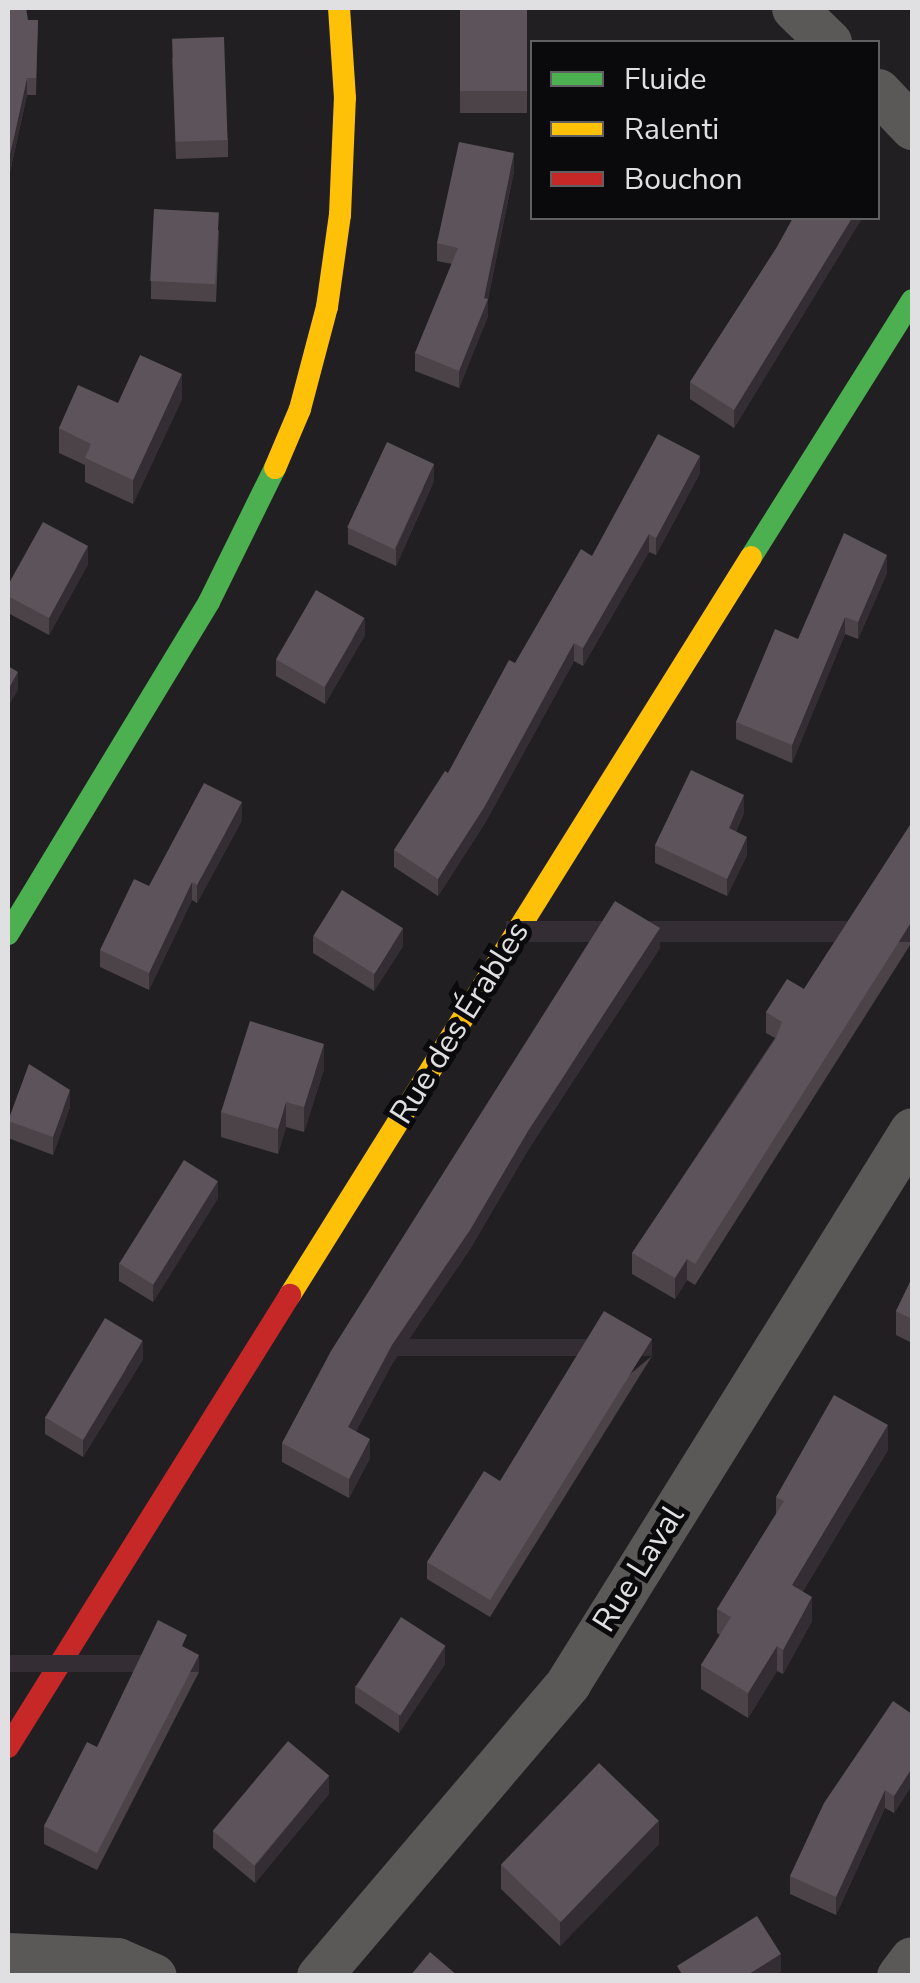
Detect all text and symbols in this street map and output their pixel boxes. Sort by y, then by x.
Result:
legend [530,40,880,220]
text: Fluide [624,59,707,100]
text: Ralenti [624,109,719,150]
text: Bouchon [624,159,742,200]
street label: Rue des Érables [382,915,538,1131]
street label: Rue Laval [585,1499,693,1639]

